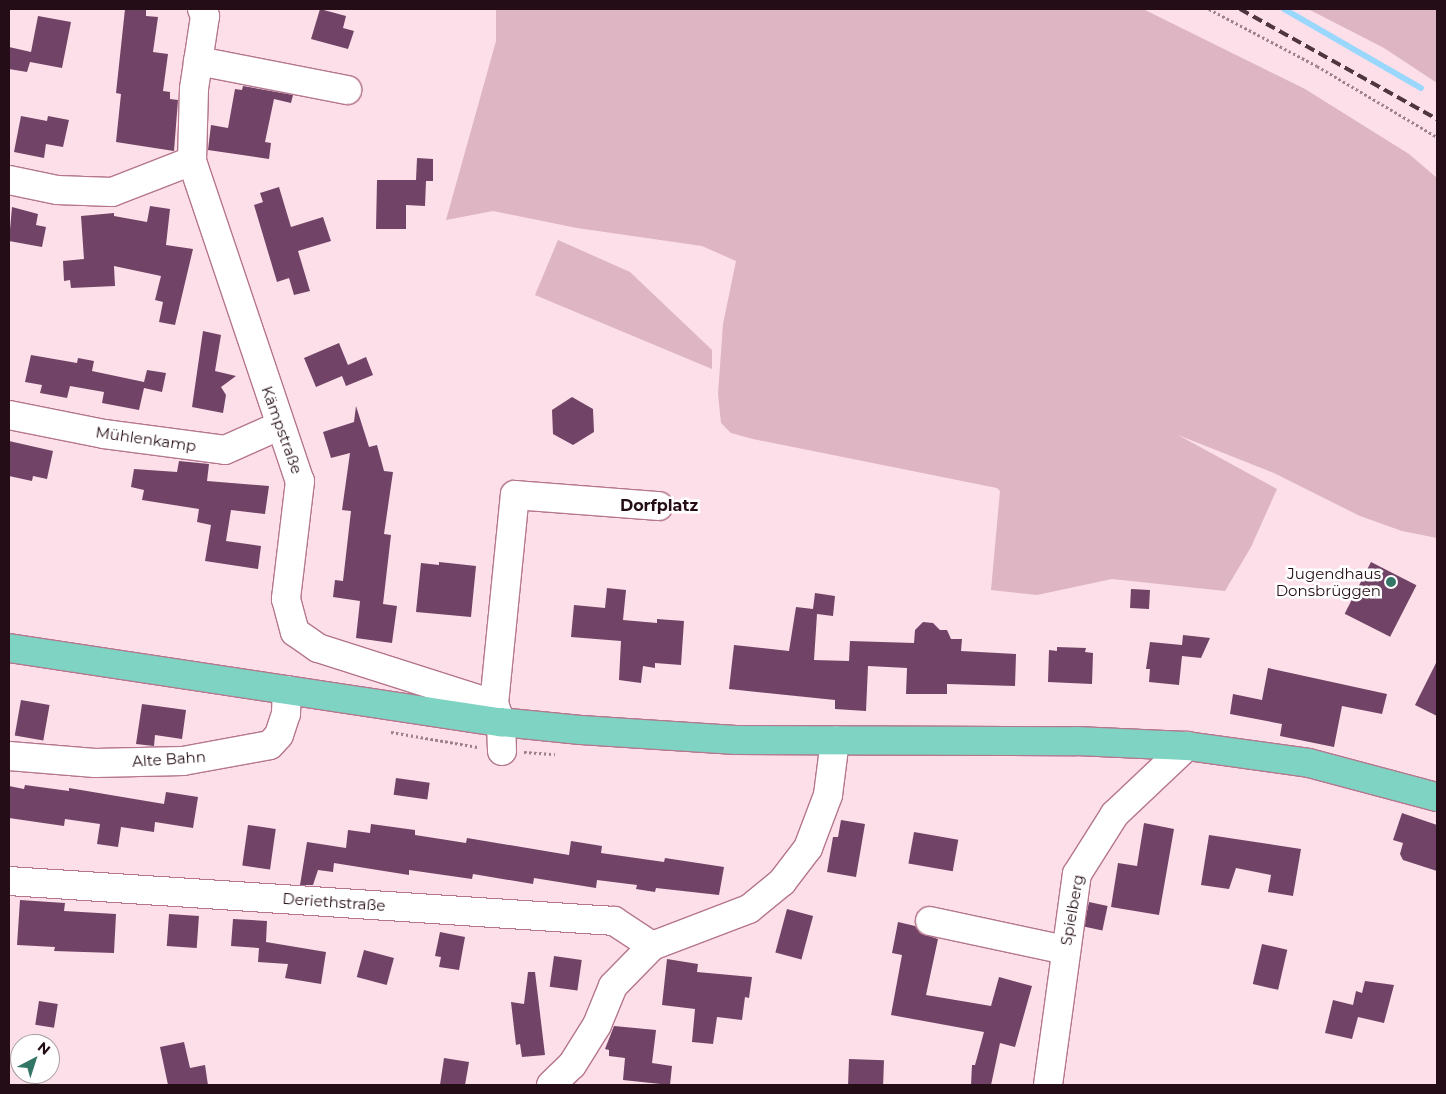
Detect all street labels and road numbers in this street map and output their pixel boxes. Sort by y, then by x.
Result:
street label: Kämpstraße [258,384,306,476]
street label: Mühlenkamp [94,423,198,455]
street label: Alte Bahn [132,747,206,771]
street label: Spielberg [1057,873,1087,947]
street label: Deriethstraße [282,889,386,915]

